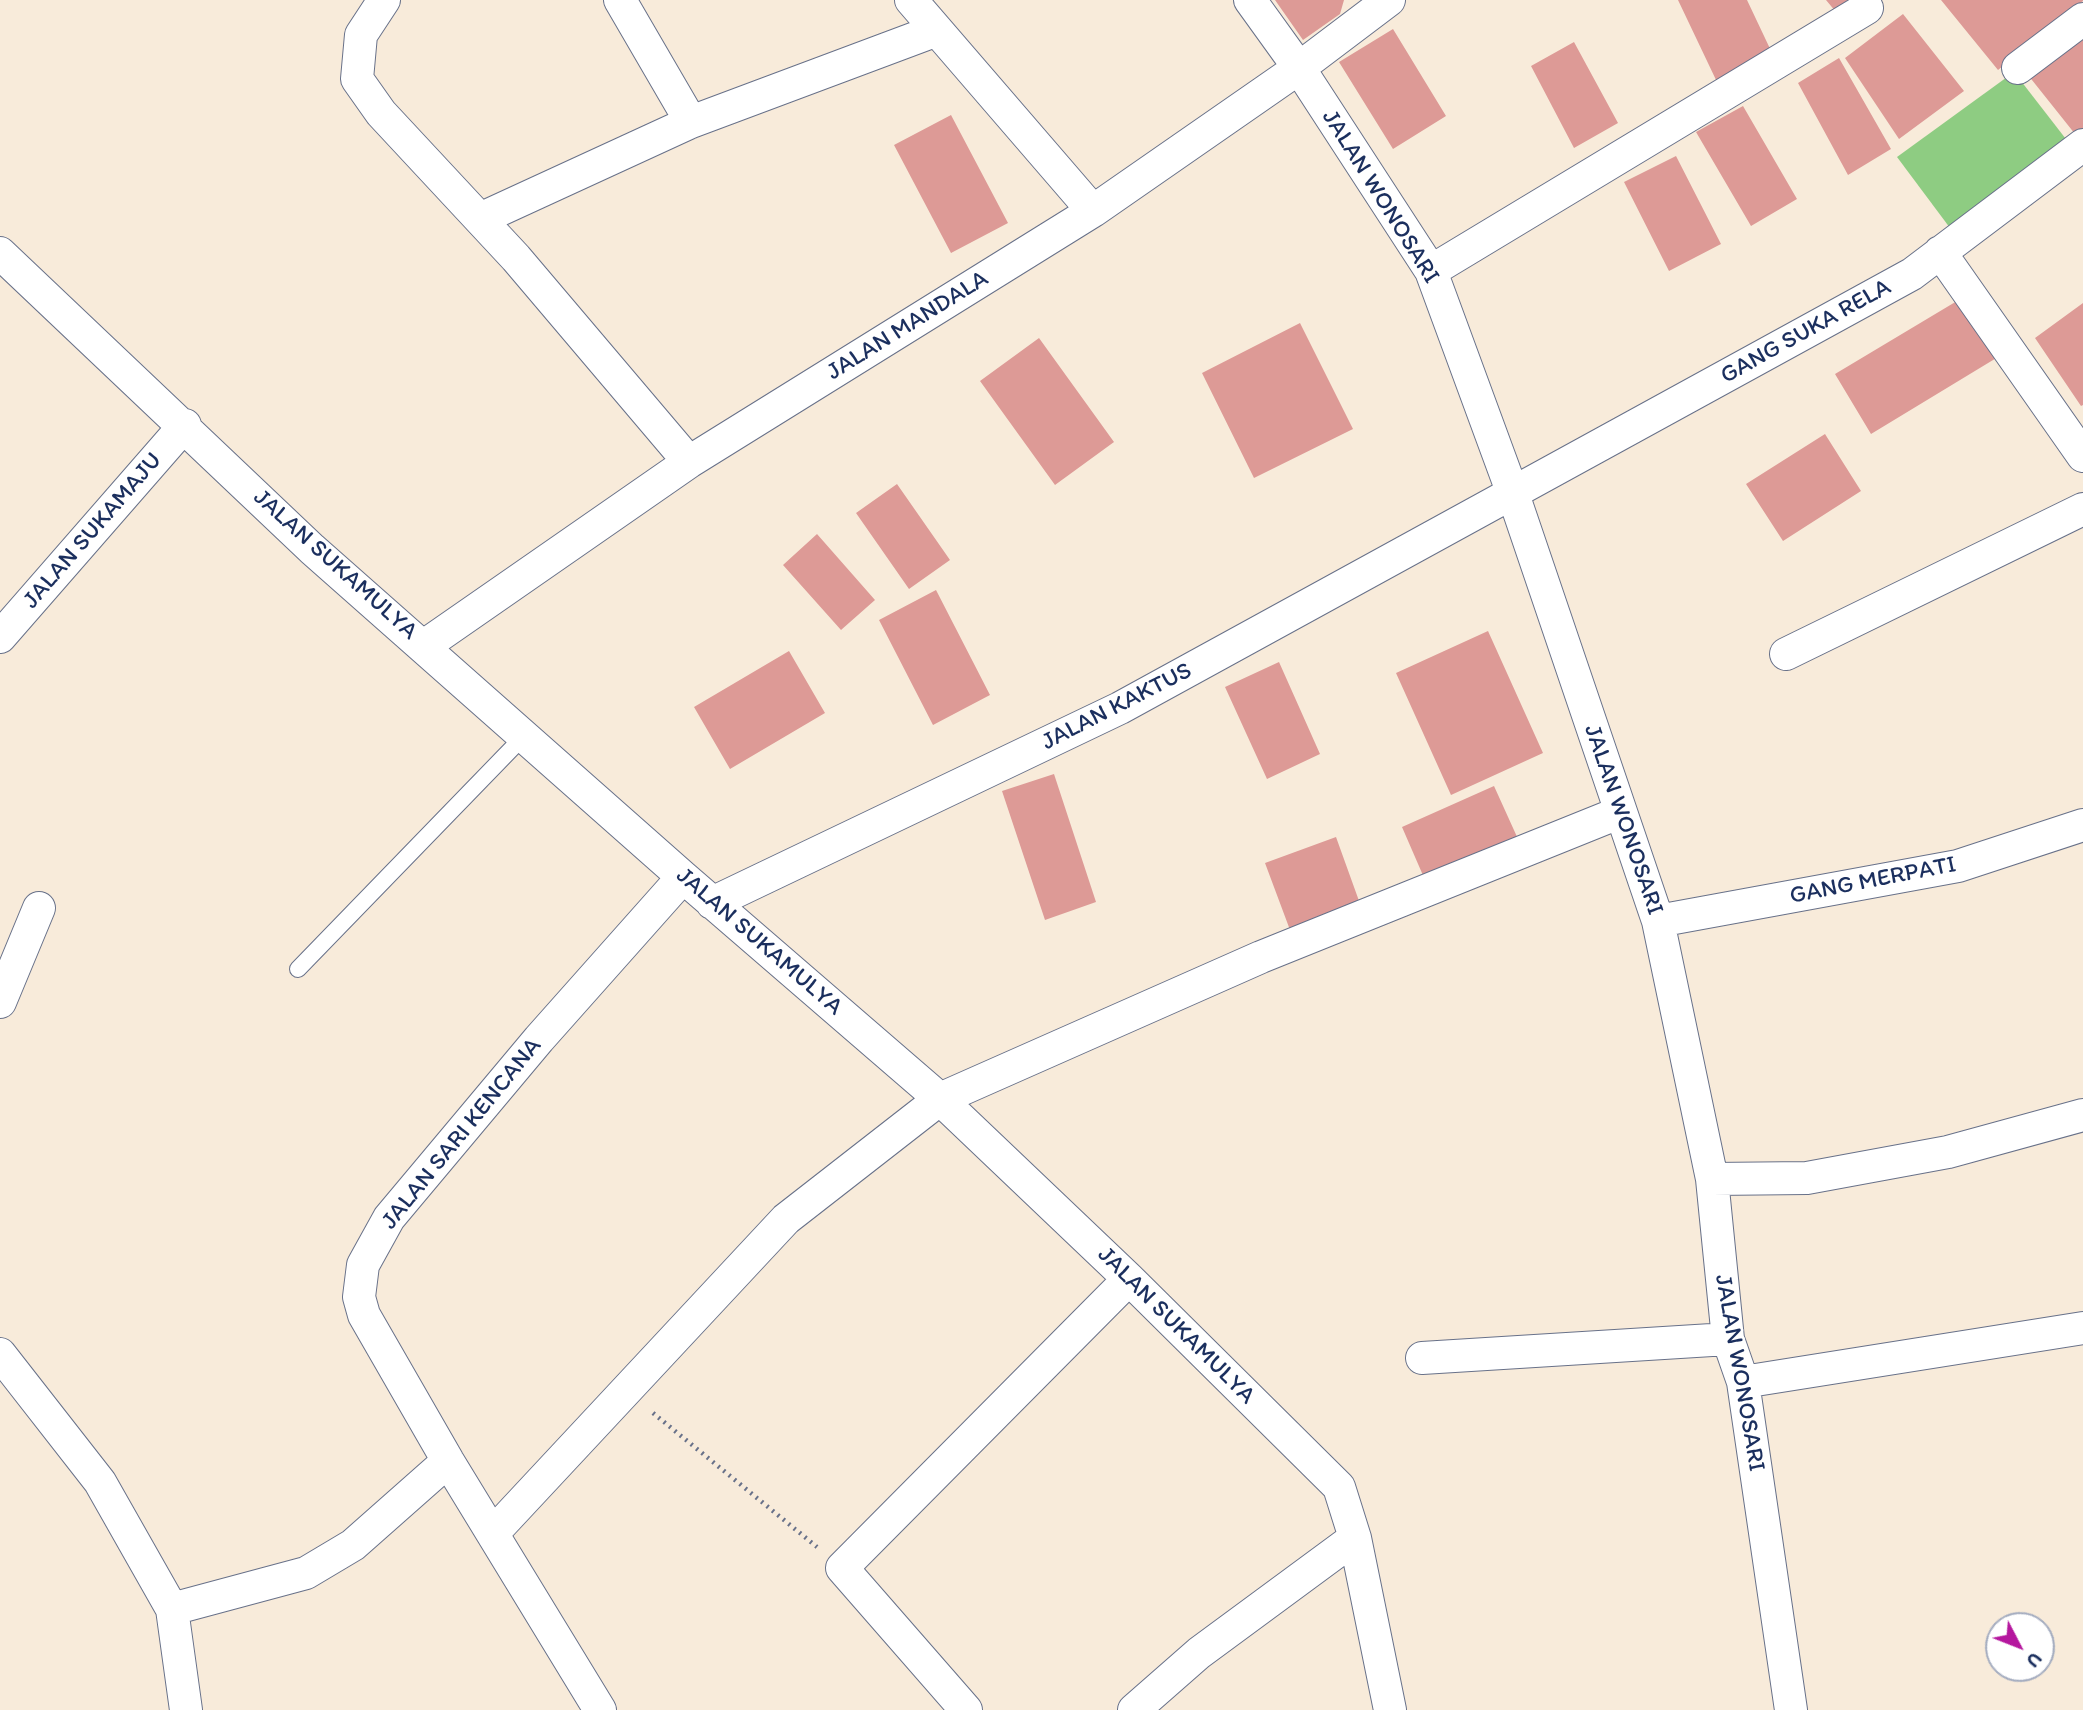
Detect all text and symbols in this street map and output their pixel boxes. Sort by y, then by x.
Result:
street label: JALAN WONOSARI [1315,105,1445,289]
street label: JALAN MANDALA [822,265,994,387]
street label: GANG SUKA RELA [1716,273,1896,391]
street label: JALAN SUKAMAJU [17,447,169,615]
street label: JALAN SUKAMULYA [247,484,423,646]
street label: JALAN KAKTUS [1037,657,1197,757]
street label: JALAN WONOSARI [1577,721,1669,919]
street label: GANG MERPATI [1787,851,1959,911]
street label: JALAN SUKAMULYA [670,862,848,1022]
street label: JALAN SARI KENCANA [376,1032,548,1236]
street label: JALAN SUKAMULYA [1091,1241,1261,1411]
street label: JALAN WONOSARI [1708,1272,1770,1474]
north arrow [1985,1612,2055,1682]
text: U [2022,1648,2047,1672]

